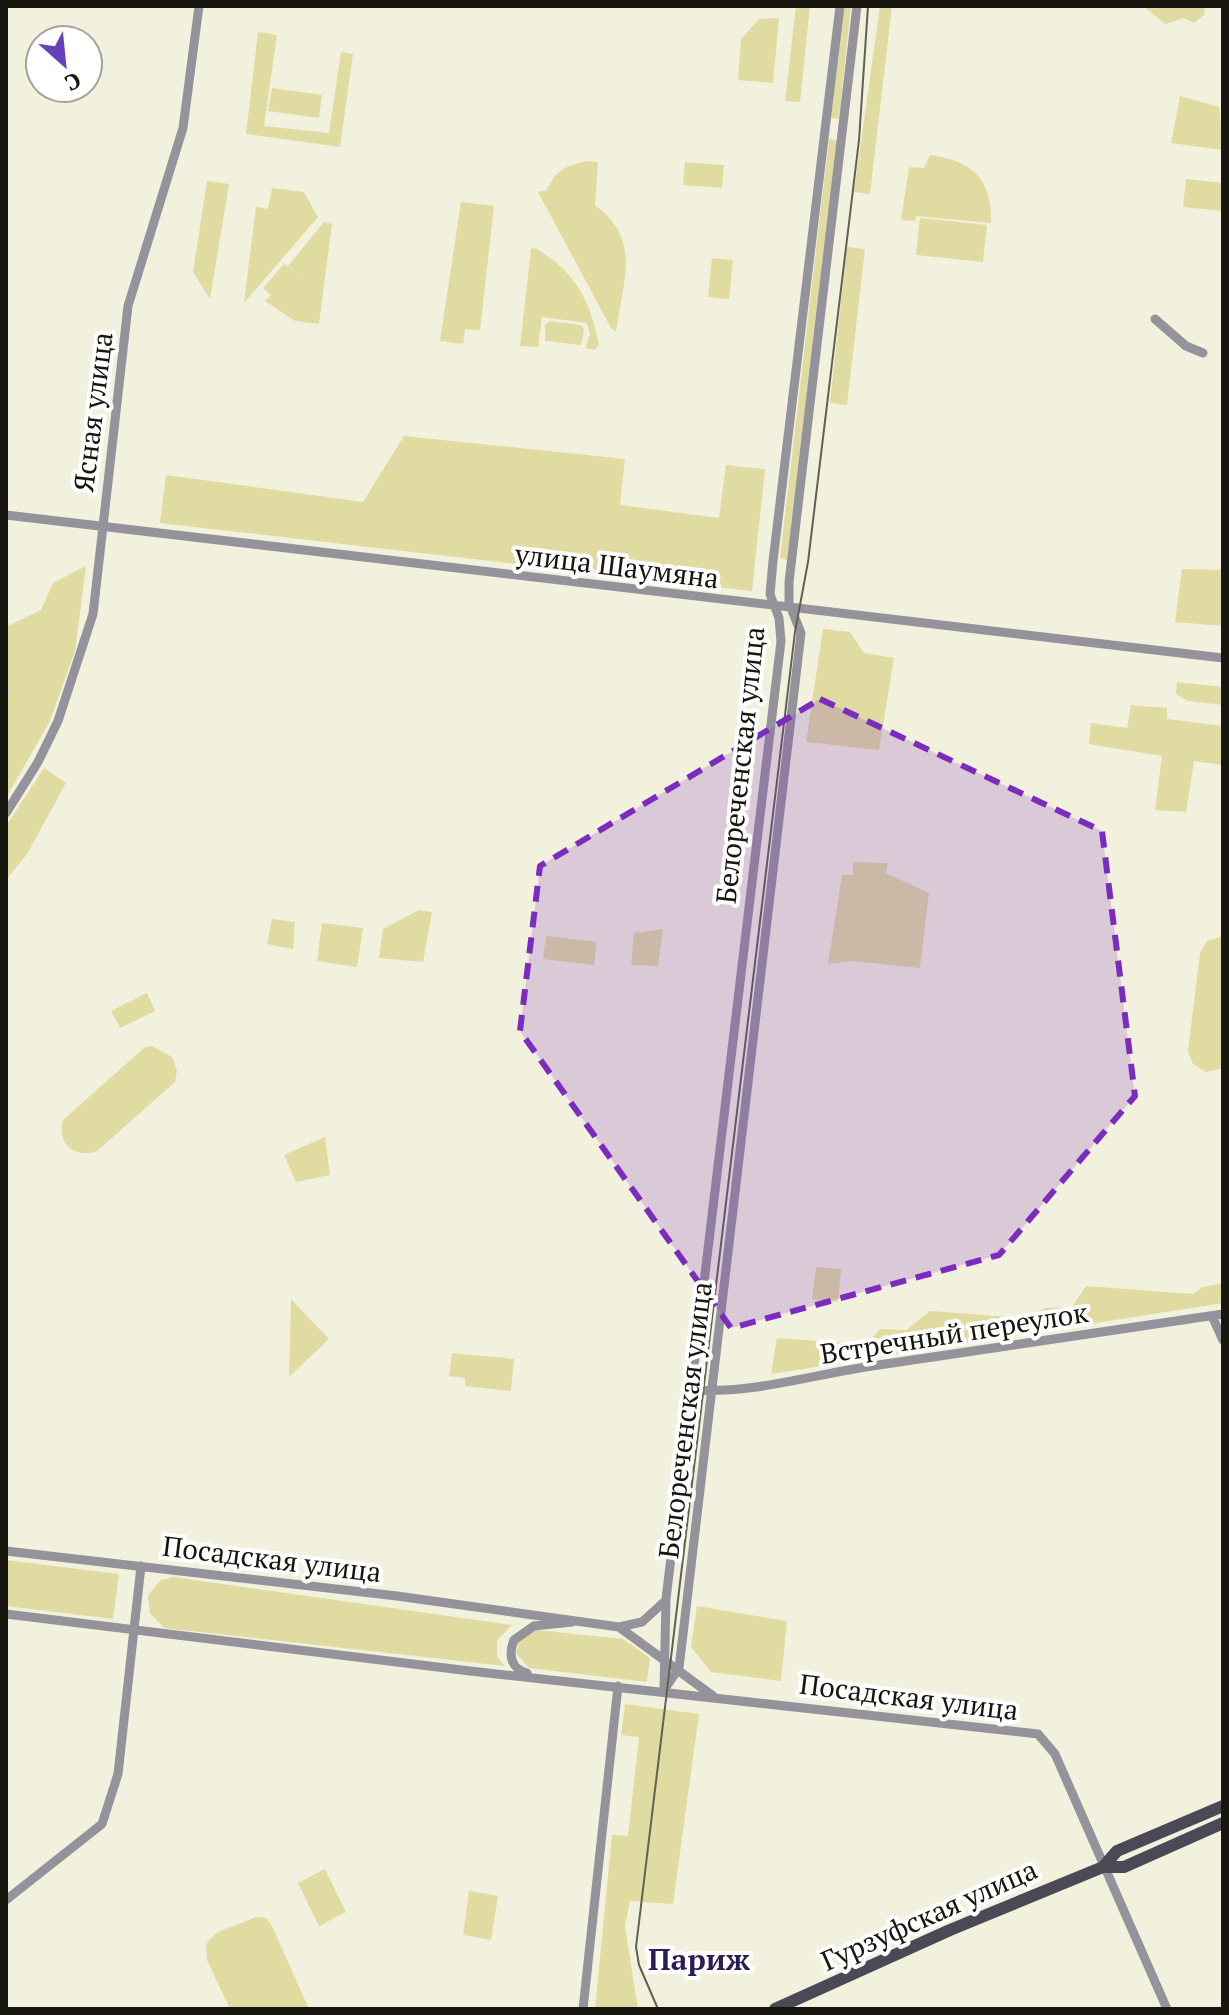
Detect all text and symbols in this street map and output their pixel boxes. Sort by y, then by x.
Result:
north arrow [24,24,104,104]
text: С [60,66,86,98]
street label: Ясная улица [64,330,121,494]
street label: улица Шаумяна [512,535,721,596]
street label: Белореченская улица [707,625,772,905]
street label: Белореченская улица [649,1279,720,1560]
street label: Встречный переулок [817,1293,1091,1372]
street label: Посадская улица [161,1527,383,1590]
street label: Посадская улица [798,1665,1020,1728]
street label: Гурзуфская улица [815,1850,1043,1979]
district label: Париж [648,1939,751,1979]

